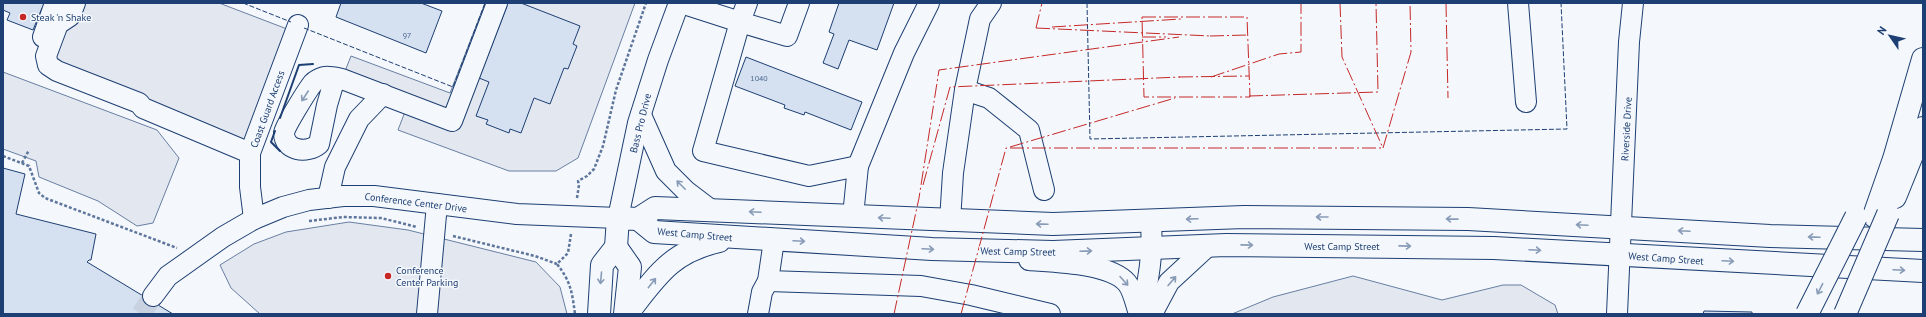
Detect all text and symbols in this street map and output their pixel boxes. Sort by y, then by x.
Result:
place label: Steak 'n Shake [31,11,91,24]
marker: Steak 'n Shake [18,12,28,22]
north arrow [1870,16,1910,56]
text: N [1874,23,1890,37]
house number: 97 [403,30,411,40]
street label: Coast Guard Access [247,69,287,150]
house number: 1040 [750,73,768,83]
one-way arrow [301,90,309,101]
street label: Bass Pro Drive [627,92,654,154]
street label: Riverside Drive [1618,97,1635,161]
one-way arrow [676,180,686,190]
street label: Conference Center Drive [364,190,468,215]
one-way arrow [749,208,762,216]
one-way arrow [1316,213,1329,221]
one-way arrow [878,215,891,222]
one-way arrow [1186,215,1199,223]
one-way arrow [1446,215,1459,223]
one-way arrow [1036,220,1049,228]
one-way arrow [1576,221,1589,228]
street label: West Camp Street [657,225,734,244]
one-way arrow [1678,227,1691,234]
one-way arrow [1808,233,1821,241]
one-way arrow [792,238,805,245]
street label: West Camp Street [1304,240,1380,253]
one-way arrow [1240,241,1253,249]
one-way arrow [1398,242,1411,250]
street label: West Camp Street [980,244,1056,259]
one-way arrow [921,245,934,252]
one-way arrow [1528,246,1541,253]
one-way arrow [1079,247,1092,255]
street label: West Camp Street [1628,249,1705,268]
one-way arrow [1721,258,1734,265]
place label: Conference Center Parking [396,264,458,289]
one-way arrow [1892,267,1905,274]
marker: Conference Center Parking [383,271,393,281]
one-way arrow [598,271,605,284]
one-way arrow [1167,275,1176,286]
one-way arrow [1120,276,1129,286]
one-way arrow [647,278,656,289]
one-way arrow [1816,283,1823,295]

